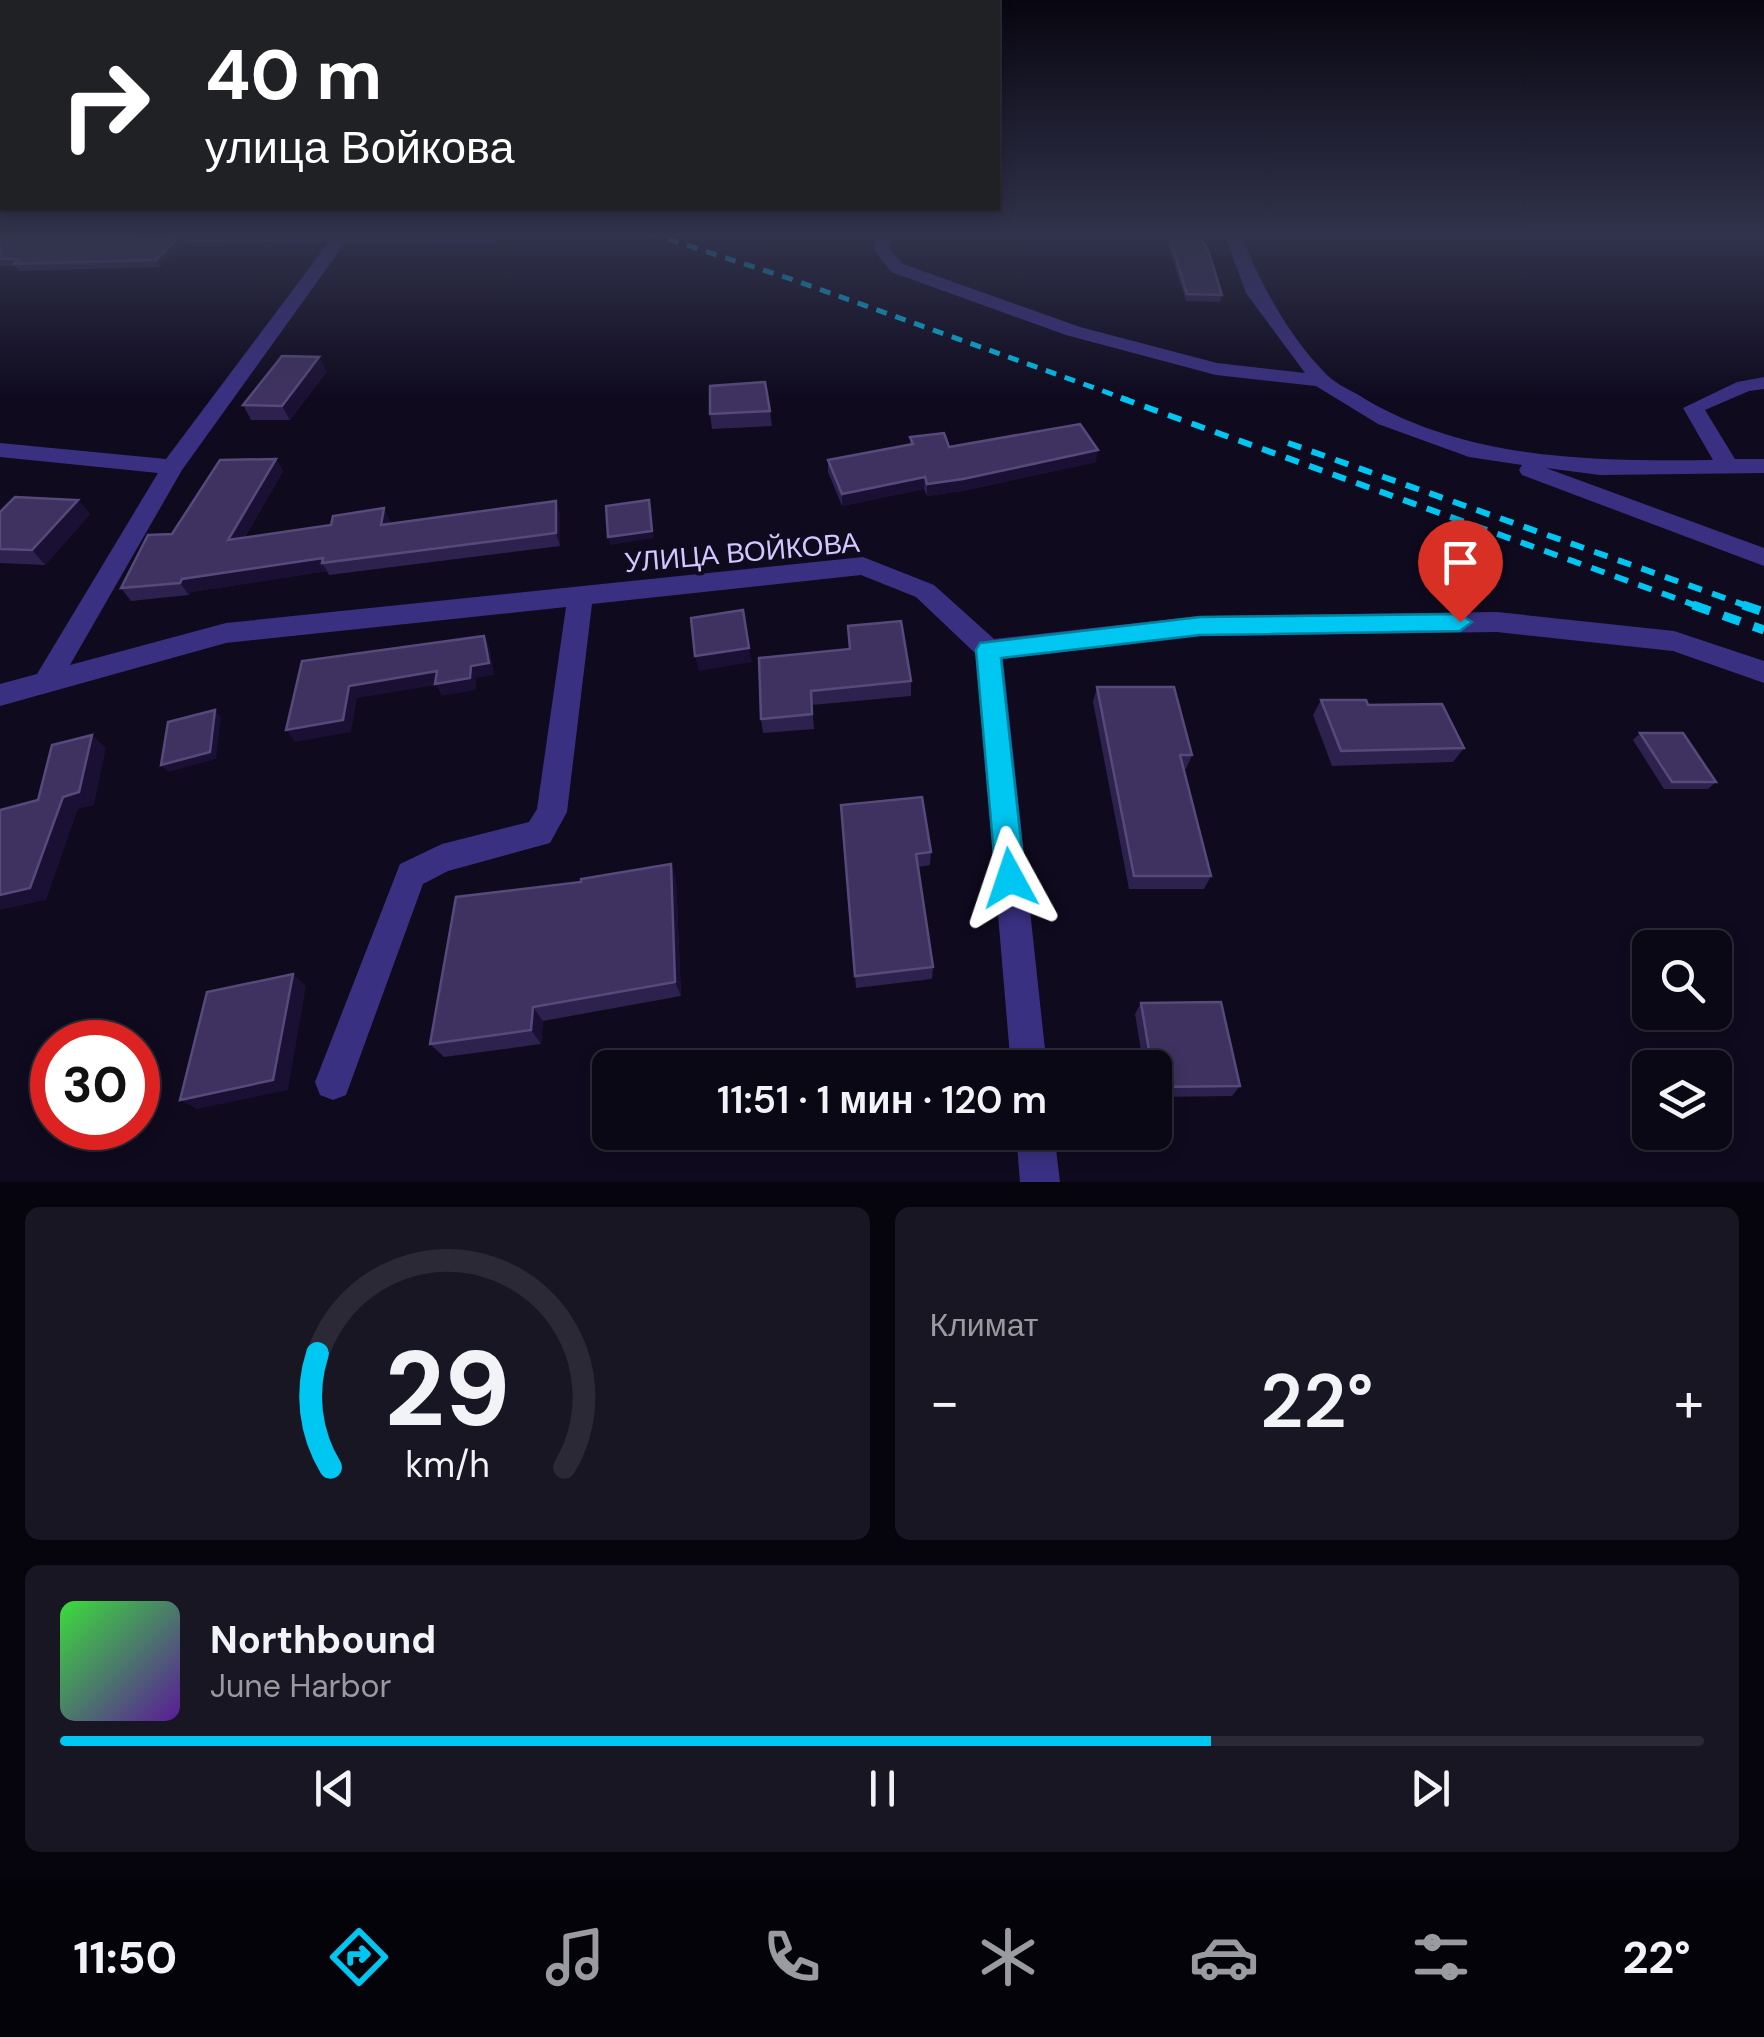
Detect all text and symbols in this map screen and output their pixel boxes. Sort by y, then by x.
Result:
text: 40 m [205,30,382,121]
icon: right [40,40,170,170]
text: улица Войкова [205,118,515,177]
pin [1418,520,1503,623]
street label: УЛИЦА ВОЙКОВА [623,524,862,581]
icon: arrive [1433,535,1488,590]
position arrow [958,826,1062,930]
map controls [1632,930,1732,1150]
button: search [1632,930,1732,1030]
speed limit sign: 30 [30,1020,160,1150]
button: layers [1632,1050,1732,1150]
text: 11:51 · 1 мин · 120 m [717,1075,1047,1125]
text: Климат [930,1304,1038,1346]
text: 29 [384,1322,510,1457]
text: 22° [1260,1353,1373,1450]
text: − [930,1366,960,1438]
text: + [1674,1366,1704,1438]
text: km/h [405,1442,489,1488]
text: Northbound [210,1615,436,1665]
text: June Harbor [210,1665,391,1707]
icon: previous [307,1761,362,1816]
icon: pause [855,1761,910,1816]
icon: next [1403,1761,1458,1816]
icon: directions [324,1922,394,1992]
icon: music [540,1922,610,1992]
icon: phone [757,1922,827,1992]
icon: climate [973,1922,1043,1992]
icon: car [1189,1922,1259,1992]
icon: filters [1406,1922,1476,1992]
text: 11:50 [73,1928,177,1987]
text: 22° [1622,1928,1691,1987]

